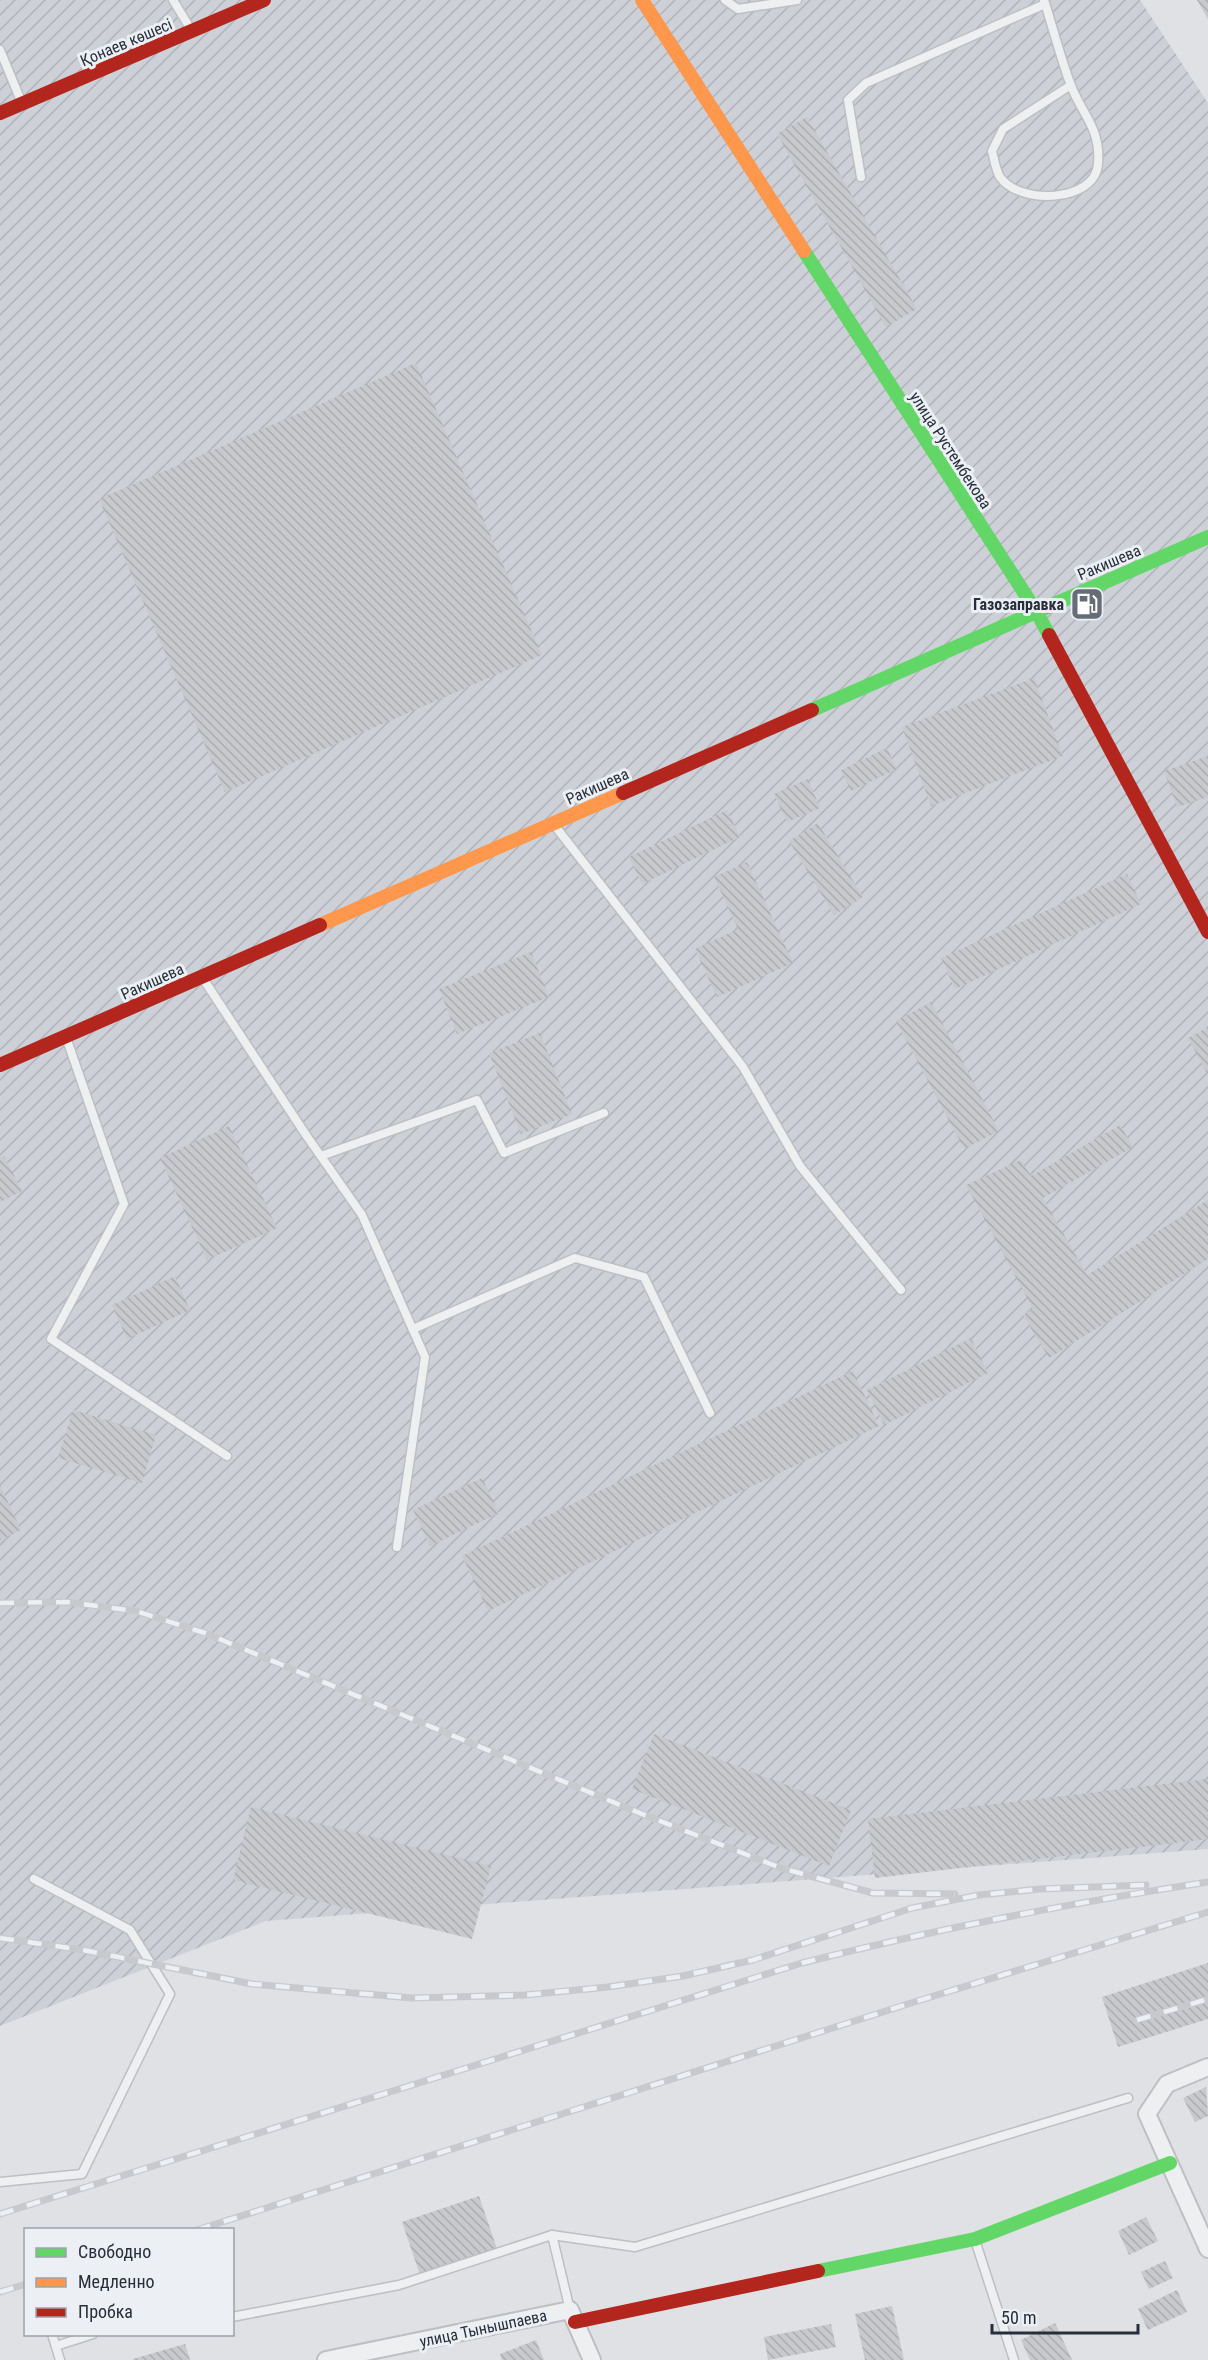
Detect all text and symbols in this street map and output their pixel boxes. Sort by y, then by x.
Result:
street label: Қонаев көшесі [77,15,175,70]
street label: улица Рустембекова [906,388,996,512]
street label: Ракишева [1075,541,1144,584]
fuel station icon: Газозаправка [1069,586,1105,622]
place label: Газозаправка [973,595,1064,614]
street label: Ракишева [563,764,632,809]
street label: Ракишева [118,959,187,1004]
legend [24,2228,234,2336]
text: Свободно [78,2241,151,2262]
text: Медленно [78,2271,155,2292]
scale bar [992,2297,1138,2335]
text: Пробка [78,2301,133,2322]
street label: улица Тынышпаева [418,2306,548,2351]
text: 50 m [1001,2307,1036,2328]

